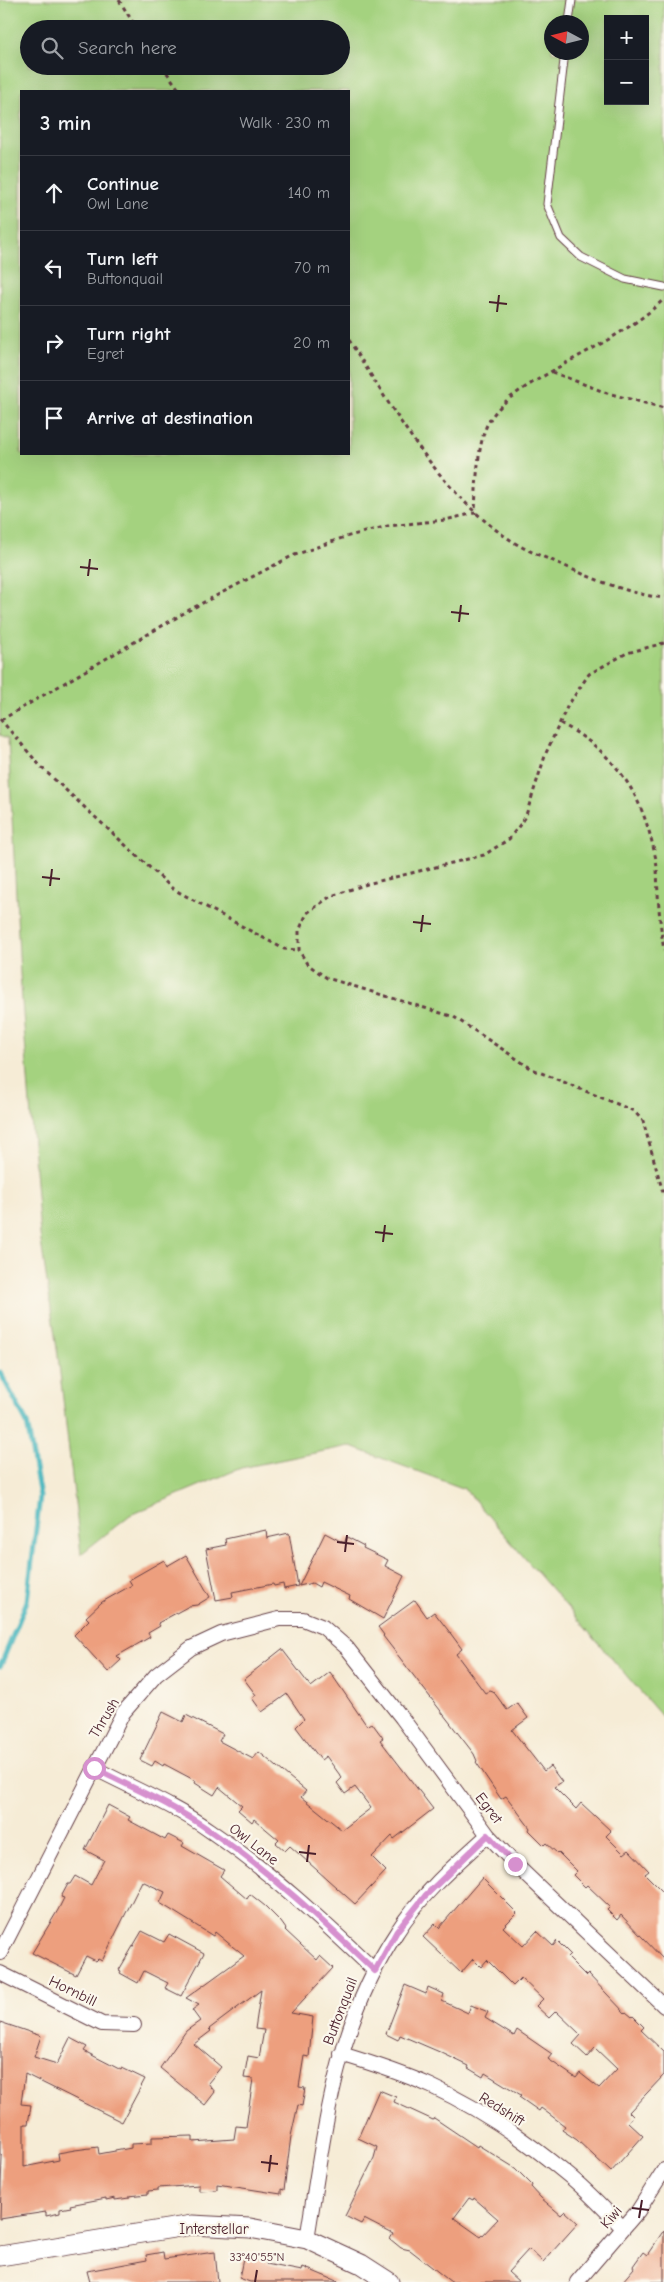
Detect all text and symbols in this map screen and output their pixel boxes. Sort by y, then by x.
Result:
north arrow [544,15,589,60]
map controls [604,15,649,105]
button: + [604,15,649,60]
search box [20,20,350,75]
icon: search [38,34,66,62]
text: Search here [78,37,177,59]
button: − [604,60,649,105]
text: 3 min [40,111,91,135]
text: Walk · 230 m [239,114,330,132]
text: Continue [87,173,159,195]
icon: ahead [40,179,68,207]
text: 140 m [288,184,330,202]
text: Owl Lane [87,195,149,213]
text: Turn left [87,248,158,270]
icon: left [40,254,68,282]
text: 70 m [294,259,330,277]
text: Buttonquail [87,270,163,288]
text: Turn right [87,323,171,345]
icon: right [40,329,68,357]
text: 20 m [293,334,330,352]
text: Egret [87,345,124,363]
icon: arrive [40,404,68,432]
text: Arrive at destination [87,407,253,429]
street label: Thrush [85,1695,123,1741]
route start [83,1757,106,1780]
street label: Egret [471,1789,507,1828]
street label: Owl Lane [226,1819,283,1869]
route end [504,1853,527,1876]
street label: Hornbill [46,1972,100,2010]
street label: Buttonquail [319,1975,361,2047]
street label: Redshift [476,2088,529,2130]
street label: Kiwi [596,2202,626,2232]
street label: Interstellar [179,2220,249,2238]
text: 33°40'55"N [230,2250,284,2264]

